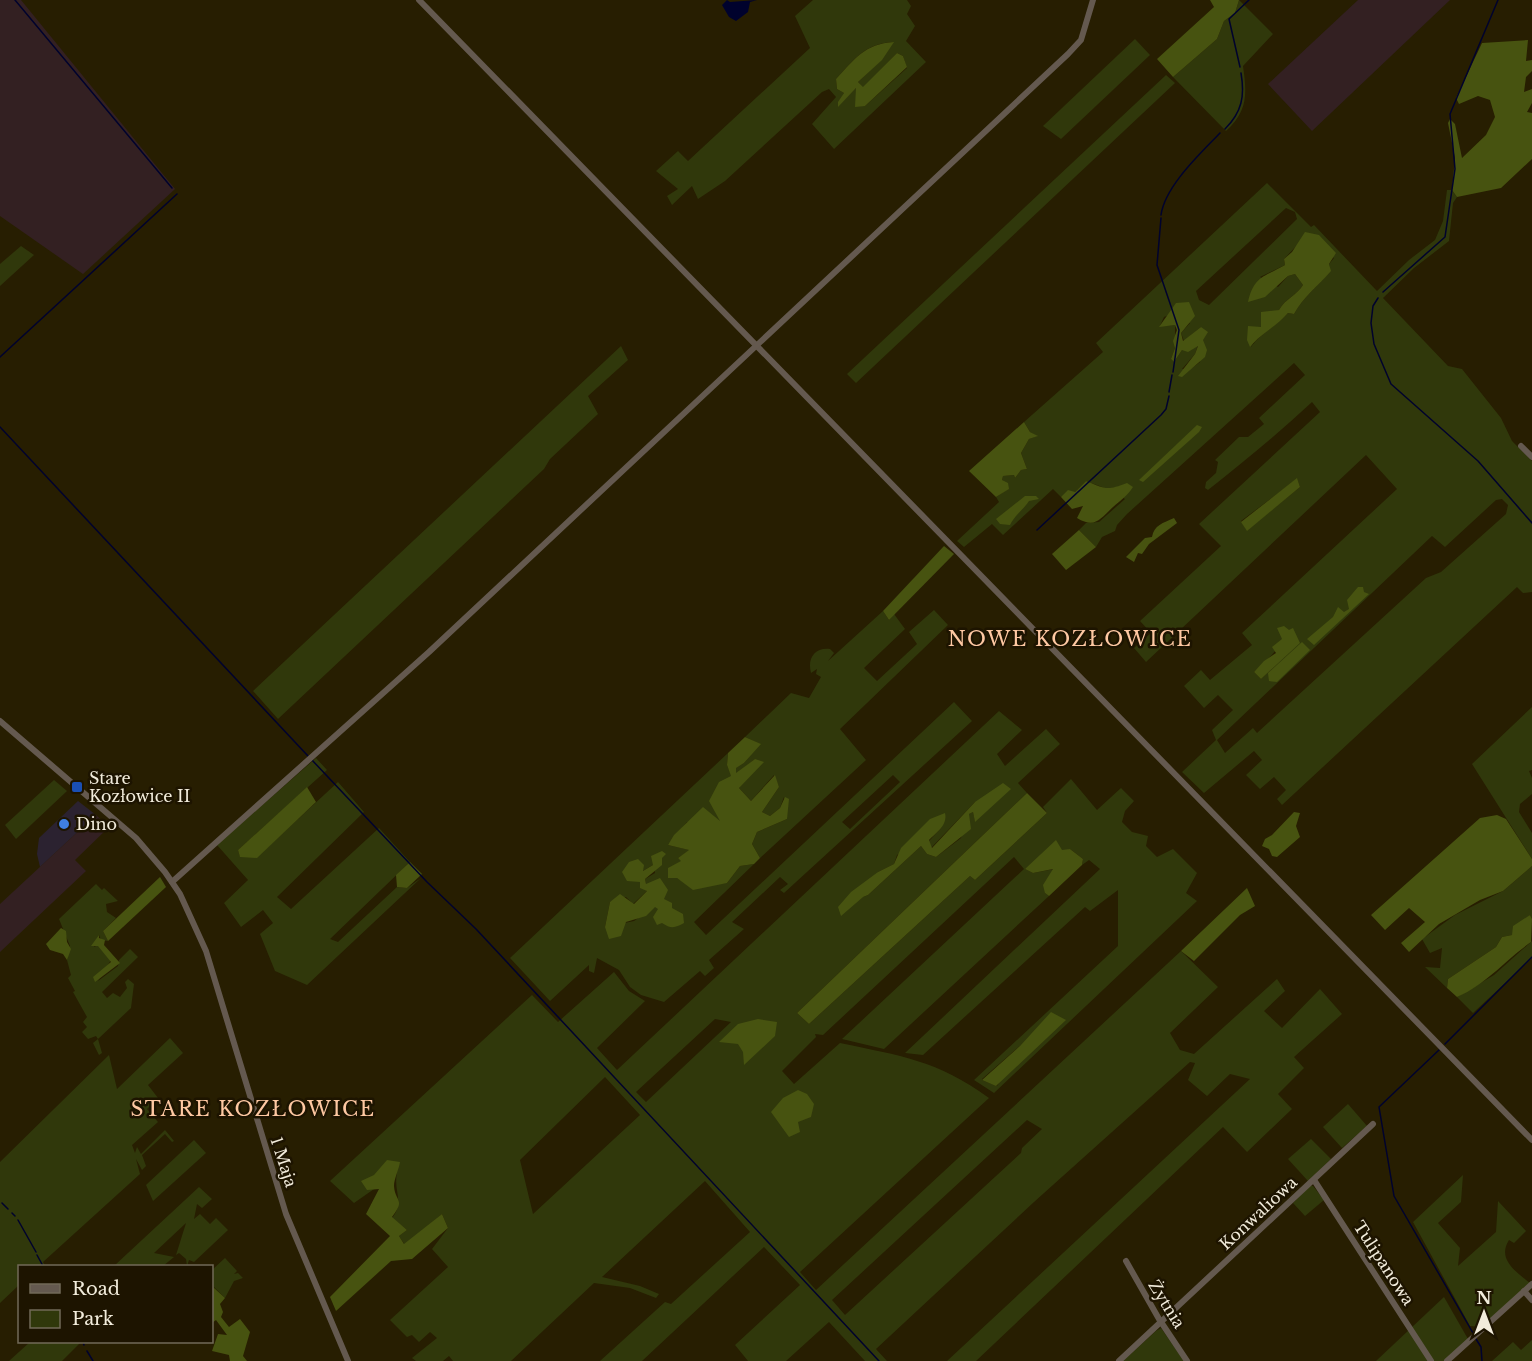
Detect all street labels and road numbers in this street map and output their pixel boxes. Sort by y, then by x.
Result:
street label: 1 Maja [266,1134,302,1190]
street label: Konwaliowa [1215,1172,1301,1254]
street label: Tulipanowa [1349,1217,1419,1309]
street label: Żytnia [1144,1276,1190,1332]

